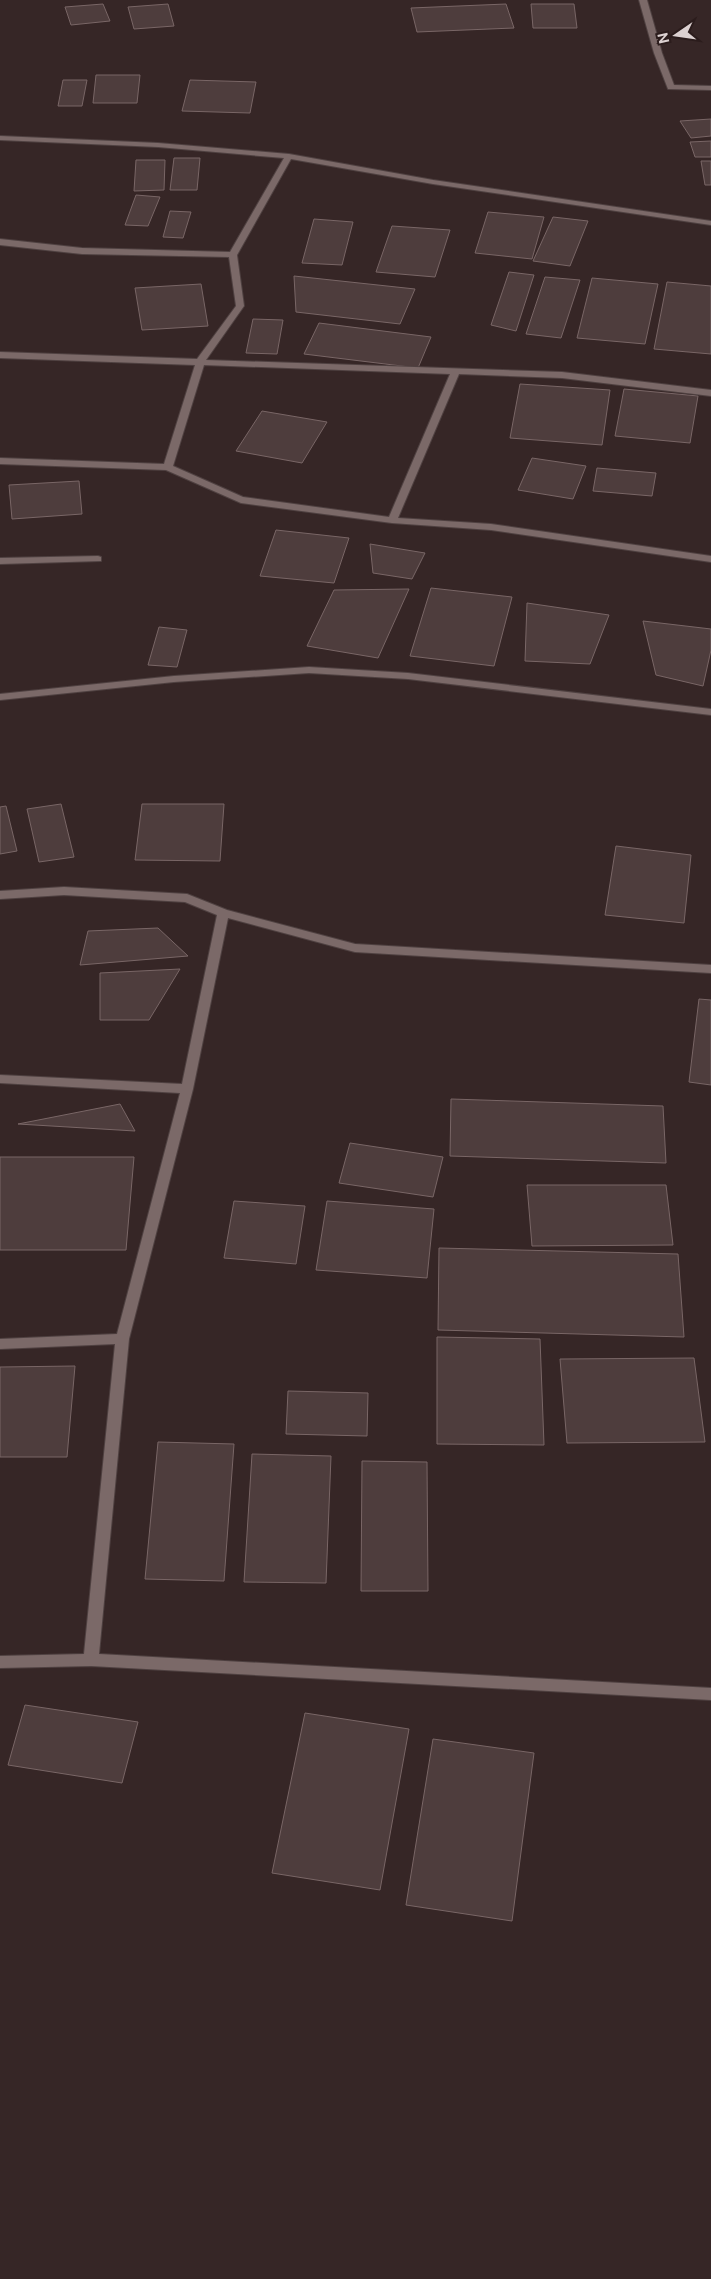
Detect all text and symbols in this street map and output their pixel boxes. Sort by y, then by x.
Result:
north arrow [651,10,701,60]
text: N [654,31,672,45]

